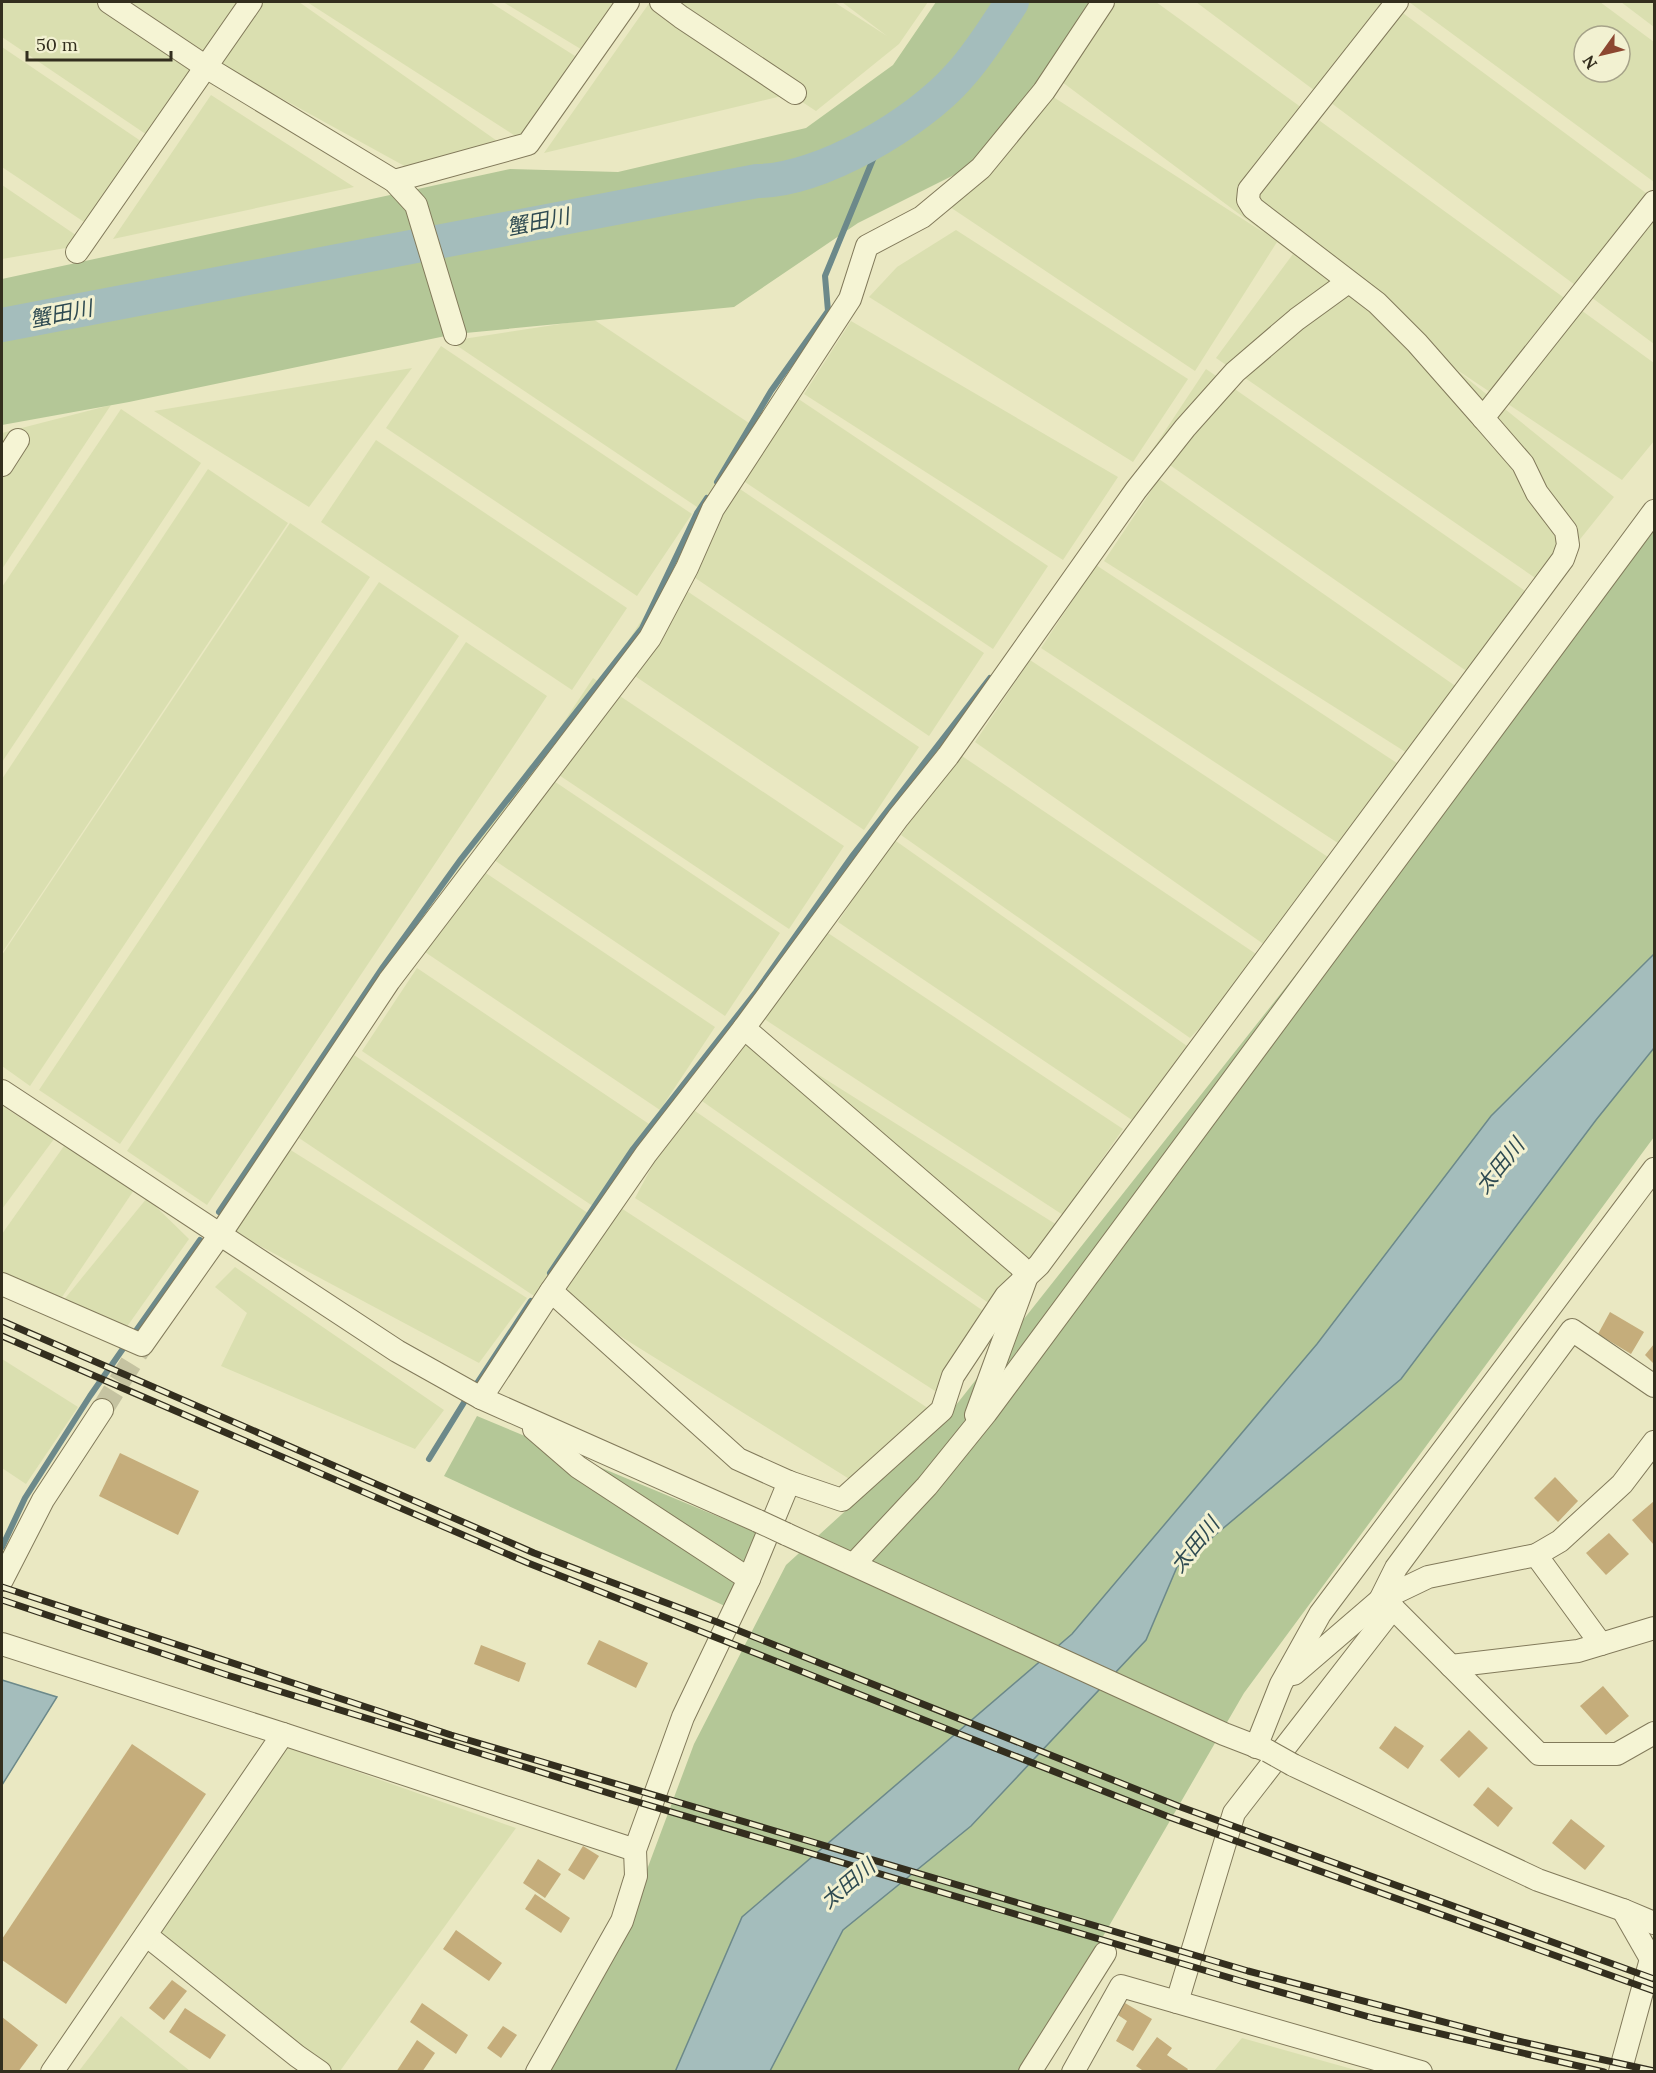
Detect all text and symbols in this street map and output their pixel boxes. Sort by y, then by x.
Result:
scale bar [27,24,171,62]
north arrow [1572,24,1632,84]
text: 50 m [36,33,78,56]
text: N [1578,52,1601,73]
water label: 蟹田川 [504,202,573,241]
water label: 蟹田川 [27,294,96,333]
water label: 太田川 [1469,1131,1531,1199]
water label: 太田川 [1164,1510,1226,1578]
water label: 太田川 [815,1852,882,1914]

